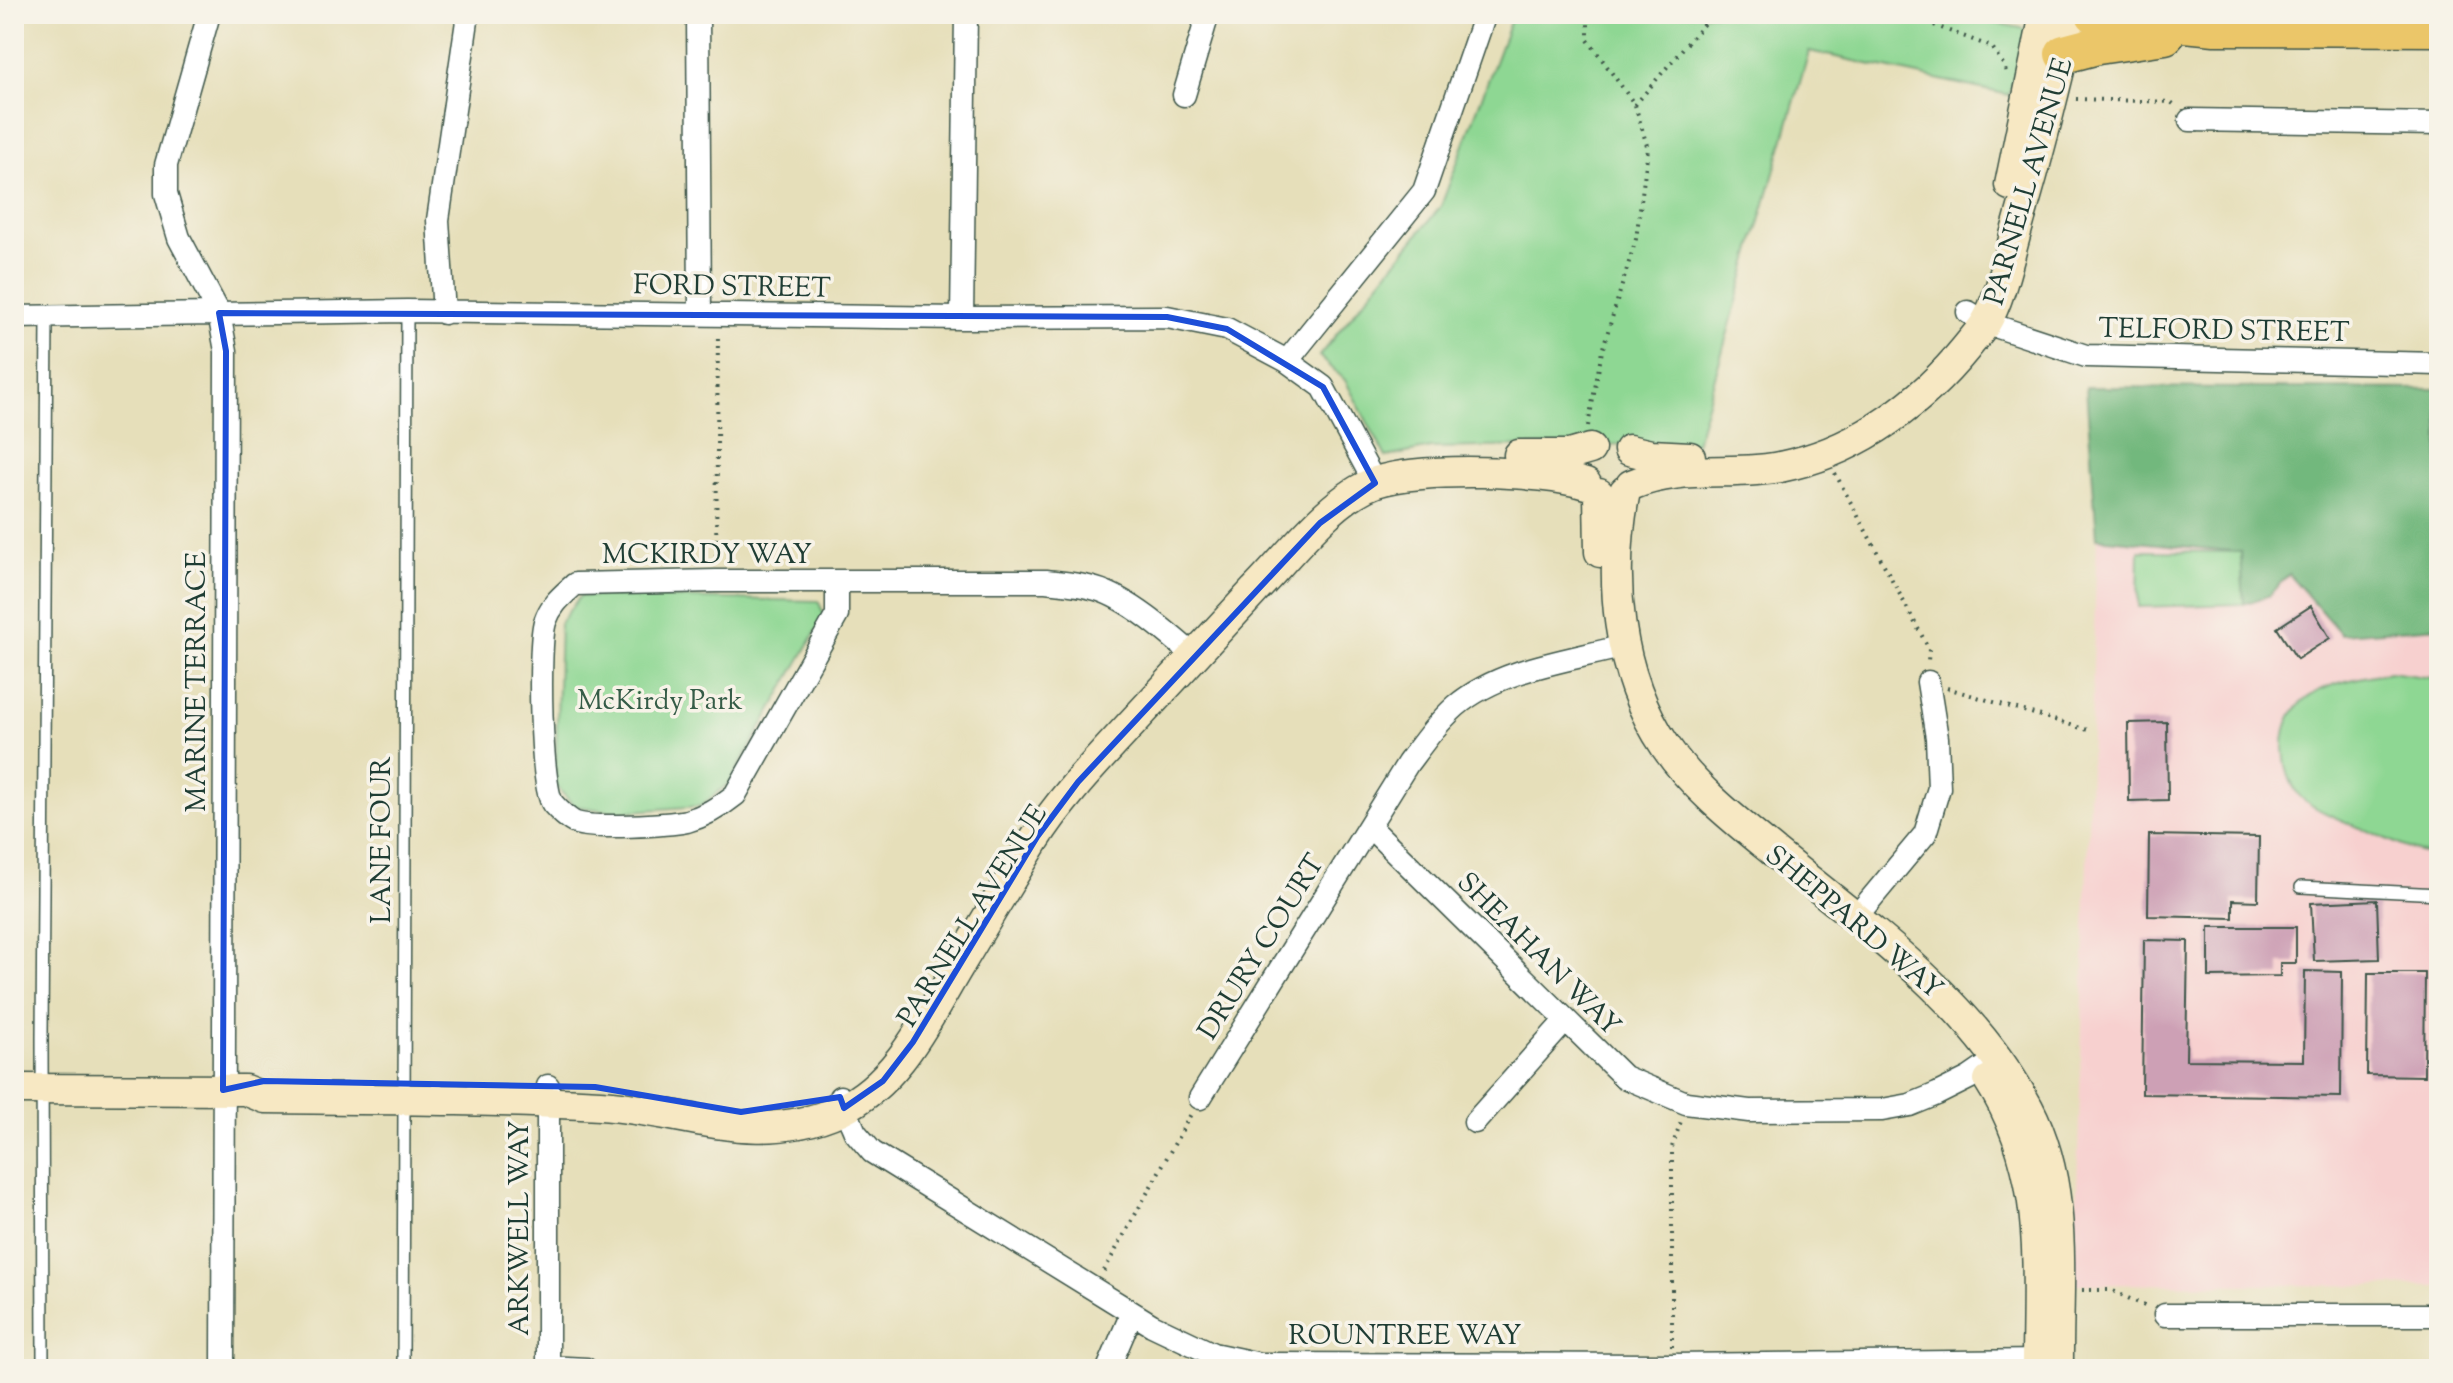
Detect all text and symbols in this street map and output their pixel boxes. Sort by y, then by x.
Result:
street label: PARNELL AVENUE [1975,53,2084,310]
street label: FORD STREET [633,266,831,310]
street label: TELFORD STREET [2098,310,2350,354]
street label: MCKIRDY WAY [602,536,812,576]
street label: MARINE TERRACE [178,552,218,812]
park label: McKirdy Park [577,682,743,722]
street label: LANE FOUR [363,756,403,924]
street label: PARNELL AVENUE [889,798,1058,1035]
street label: SHEPPARD WAY [1755,837,1951,1010]
street label: DRURY COURT [1189,847,1336,1048]
street label: SHEAHAN WAY [1447,864,1629,1046]
street label: ARKWELL WAY [501,1120,541,1336]
street label: ROUNTREE WAY [1288,1317,1522,1357]

